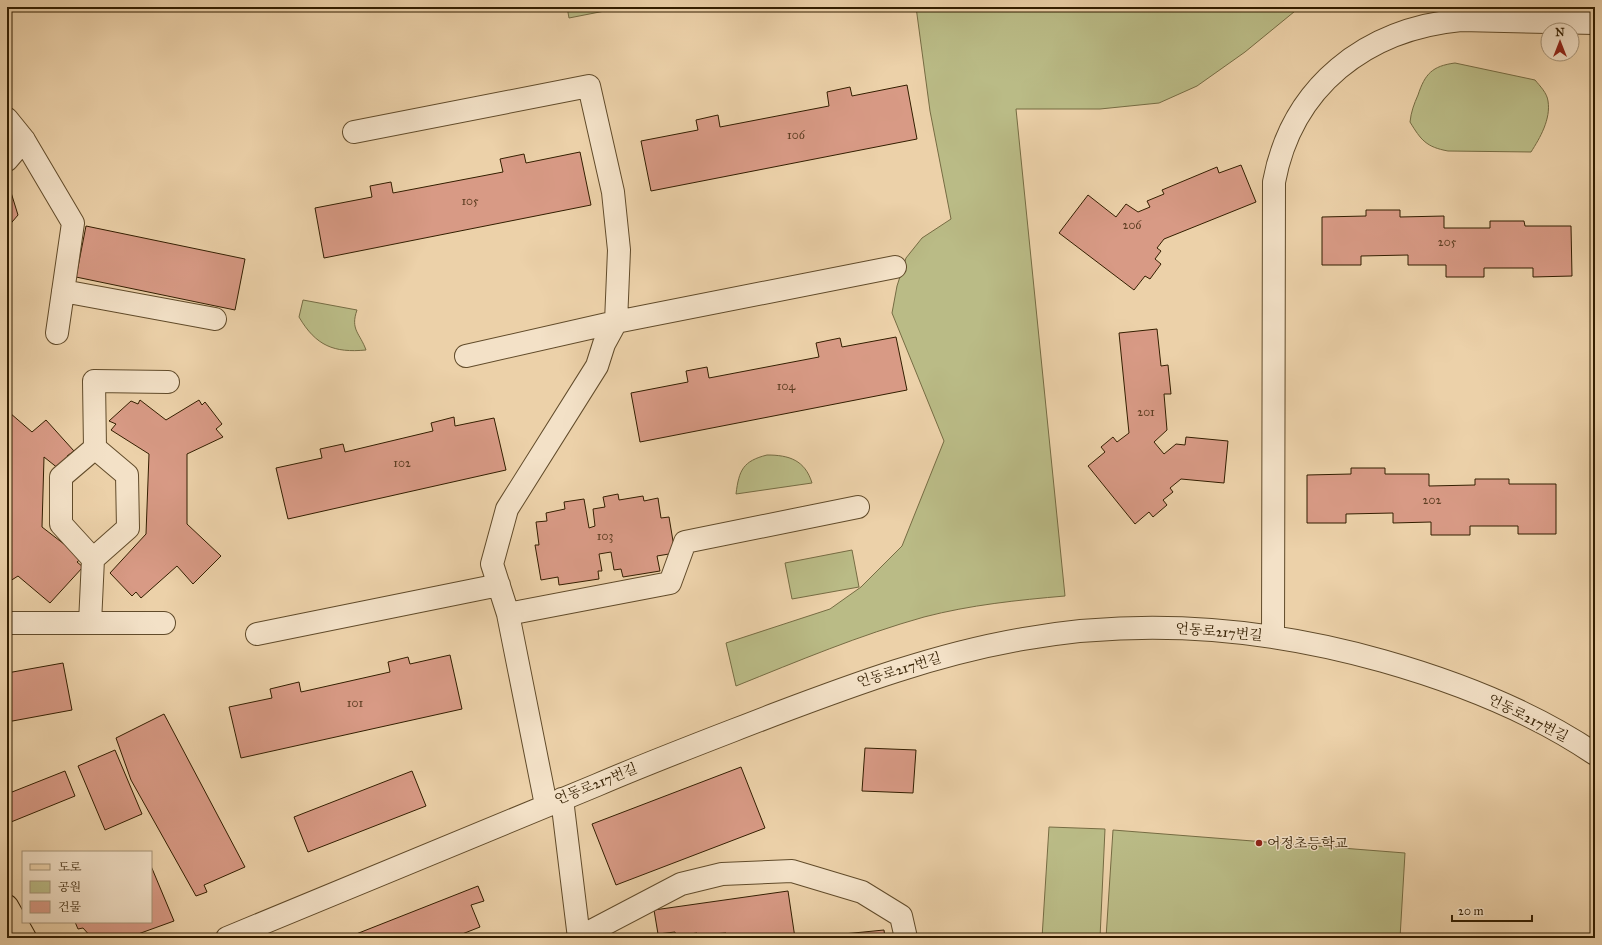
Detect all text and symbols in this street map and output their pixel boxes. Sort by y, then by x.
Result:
north arrow [1540,22,1580,62]
text: N [1555,26,1565,39]
house number: 106 [787,128,806,142]
house number: 105 [461,194,479,208]
house number: 206 [1122,218,1142,232]
house number: 205 [1438,235,1457,249]
house number: 104 [777,379,795,393]
house number: 201 [1137,405,1155,419]
house number: 102 [393,456,411,470]
house number: 202 [1423,493,1441,507]
house number: 103 [597,529,613,543]
street label: 언동로217번길 [1175,620,1263,644]
street label: 언동로217번길 [855,649,943,691]
street label: 언동로217번길 [1485,691,1571,745]
house number: 101 [347,696,363,710]
street label: 언동로217번길 [552,760,640,808]
place label: 어정초등학교 [1267,835,1349,852]
marker: 어정초등학교 [1254,838,1264,848]
legend [22,851,152,923]
text: 도로 [58,860,82,874]
text: 공원 [58,880,81,894]
scale bar [1452,897,1532,923]
text: 건물 [58,900,82,914]
text: 20 m [1458,904,1484,918]

